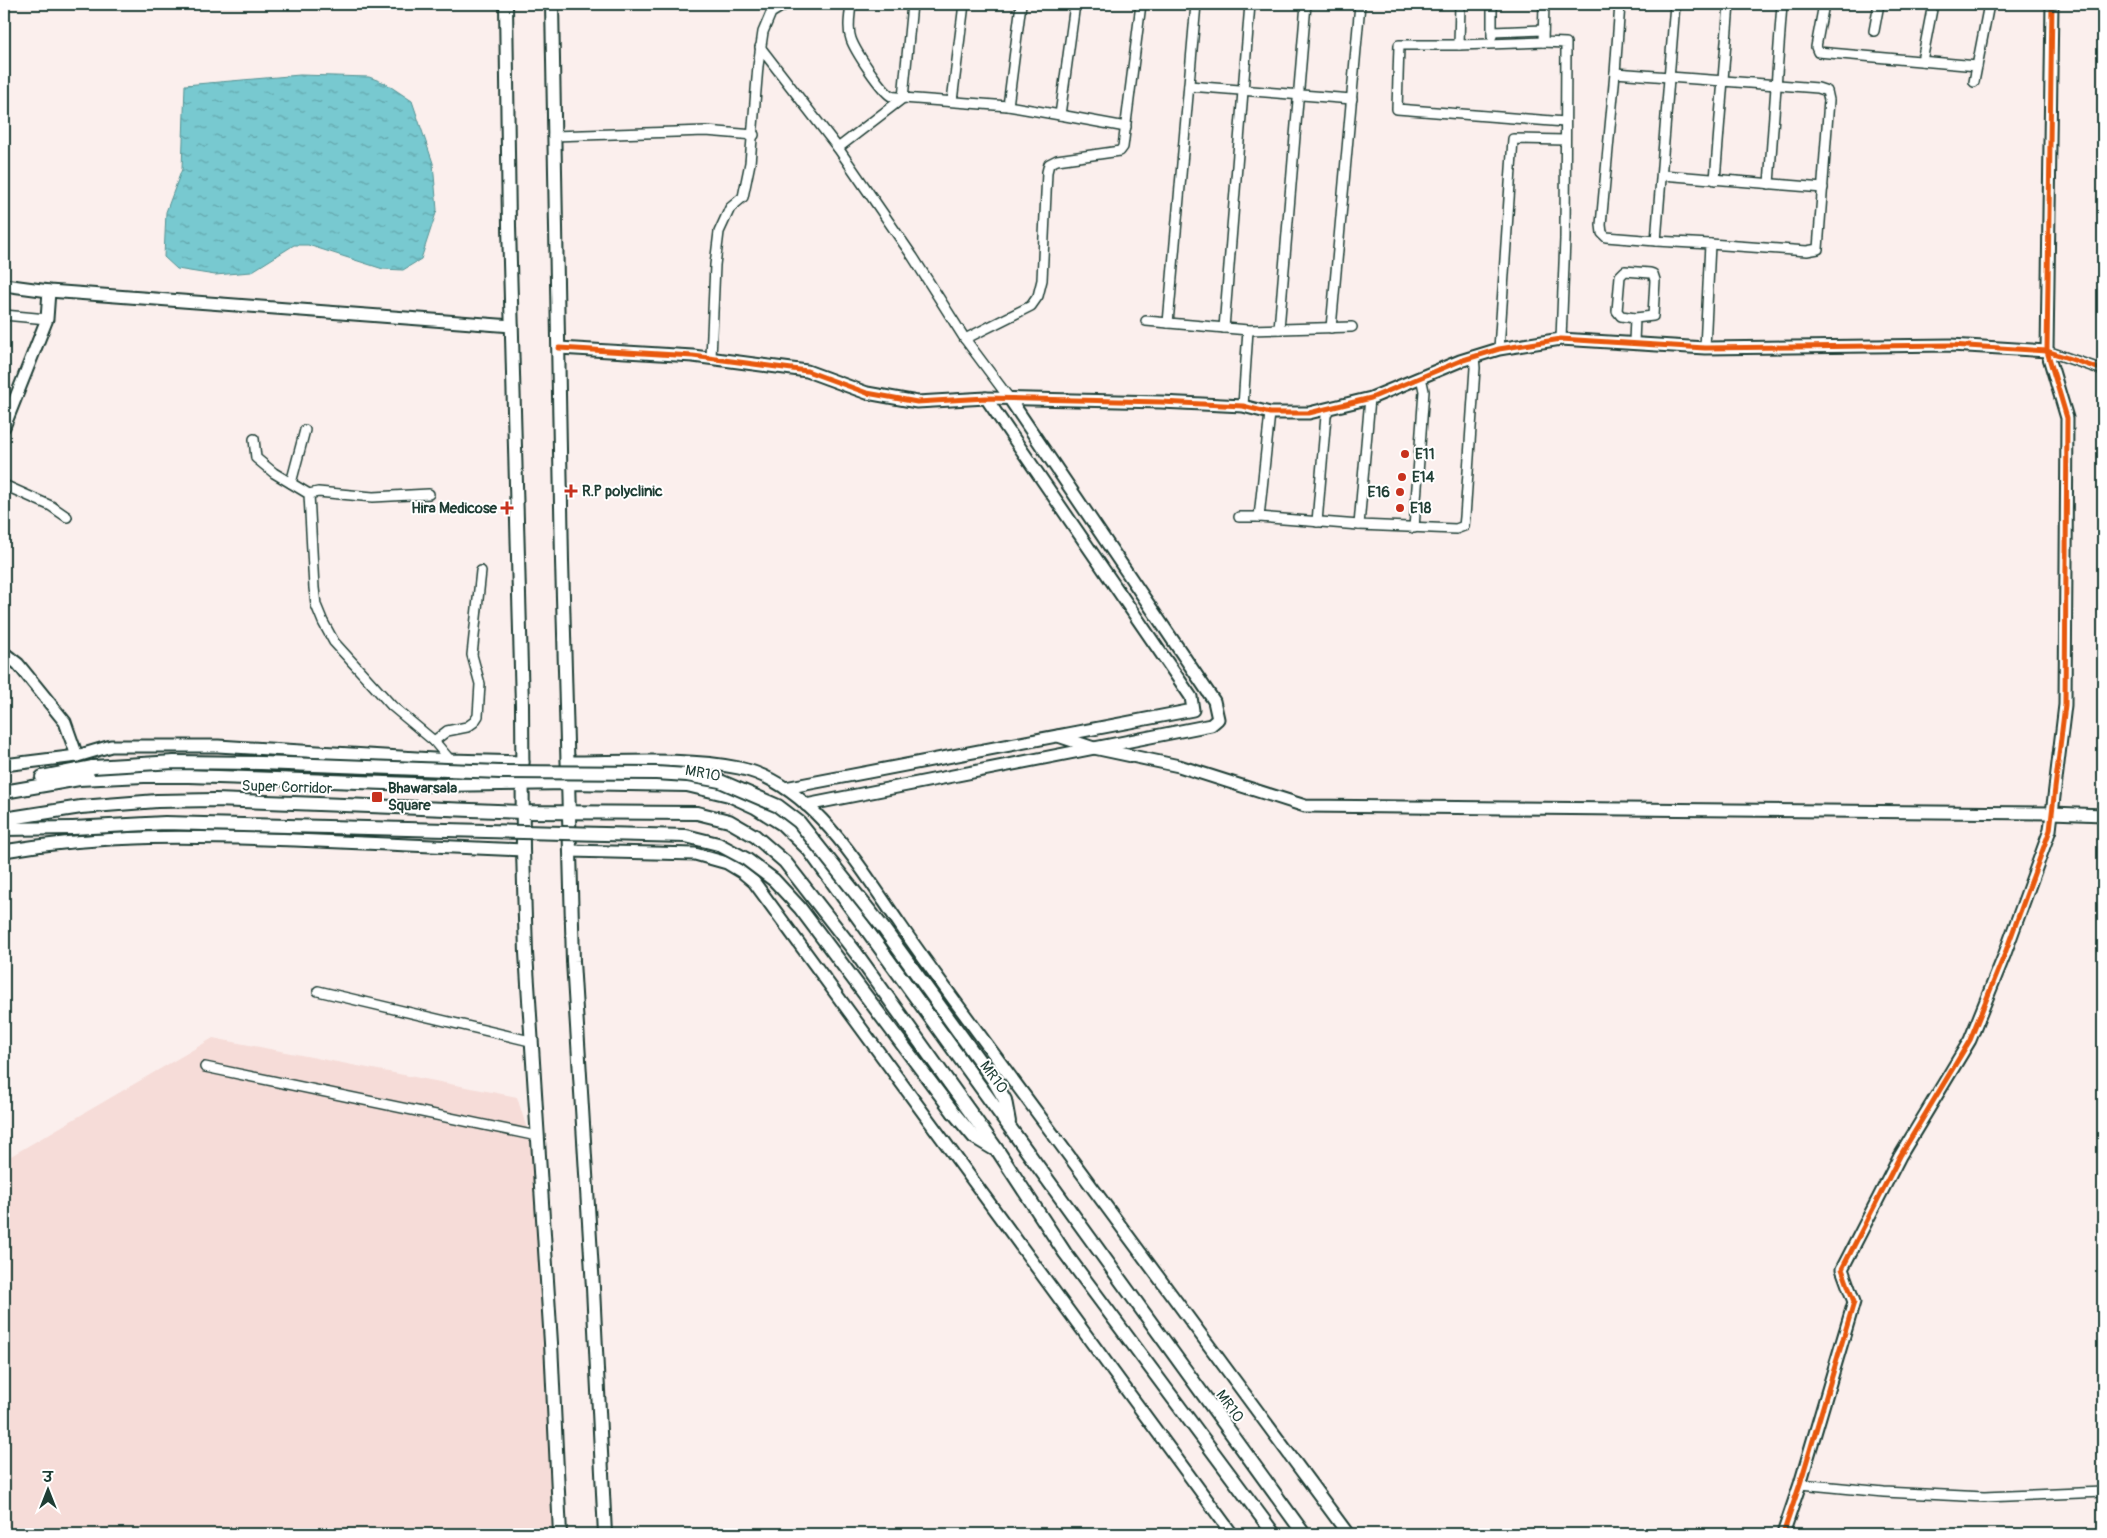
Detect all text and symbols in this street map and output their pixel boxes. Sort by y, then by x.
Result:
place label: E11 [1415,445,1435,464]
marker: E11 [1399,448,1411,460]
place label: E14 [1412,468,1435,487]
marker: E14 [1396,471,1408,483]
place label: R.P polyclinic [582,482,663,501]
place label: E16 [1368,483,1390,502]
marker: R.P polyclinic [564,484,578,498]
marker: E16 [1394,486,1406,498]
place label: Hira Medicose [411,499,498,518]
place label: E18 [1410,499,1432,518]
marker: Hira Medicose [501,502,513,514]
marker: E18 [1394,502,1406,514]
street label: MR10 [684,761,722,786]
street label: Super Corridor [241,776,333,799]
place label: Bhawarsala Square [388,779,457,815]
marker: Bhawarsala Square [370,790,384,804]
street label: MR10 [975,1057,1012,1097]
street label: MR10 [1211,1386,1248,1426]
north arrow [22,1466,72,1516]
text: उ [41,1469,54,1486]

